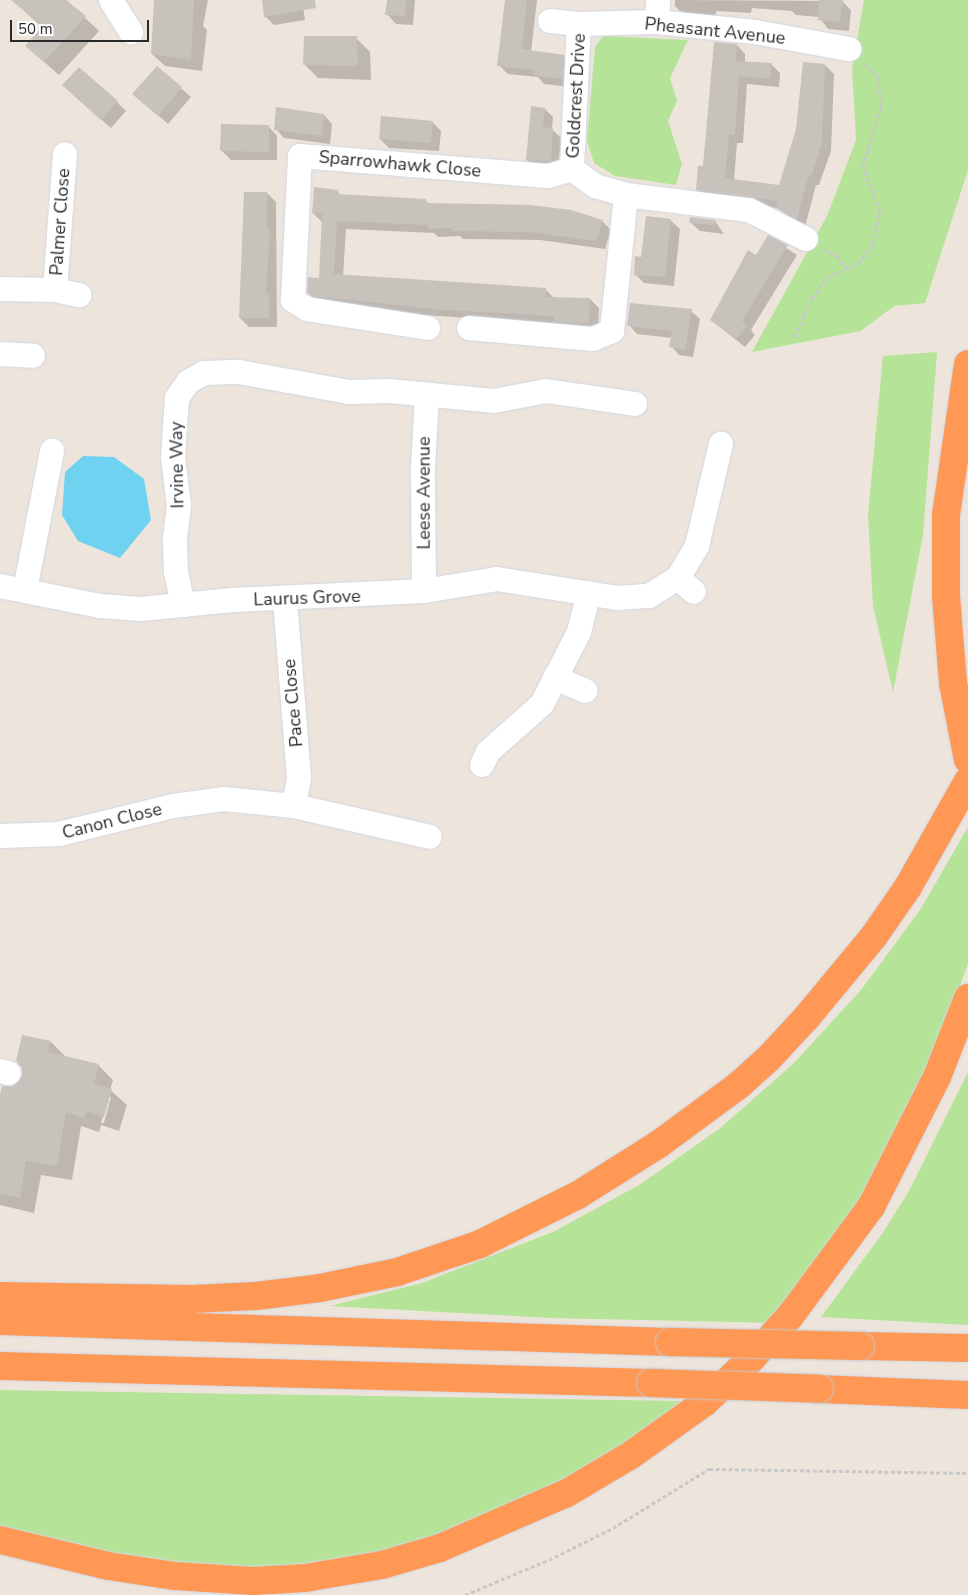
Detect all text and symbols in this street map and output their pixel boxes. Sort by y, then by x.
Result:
scale bar [12,10,151,42]
street label: Pheasant Avenue [644,13,786,49]
text: 50 m [18,19,53,39]
street label: Goldcrest Drive [562,33,590,159]
street label: Sparrowhawk Close [318,146,482,182]
street label: Palmer Close [45,168,75,276]
street label: Irvine Way [165,421,189,509]
street label: Leese Avenue [413,437,435,549]
street label: Laurus Grove [253,585,361,611]
street label: Pace Close [278,658,308,748]
street label: Canon Close [60,798,164,844]

